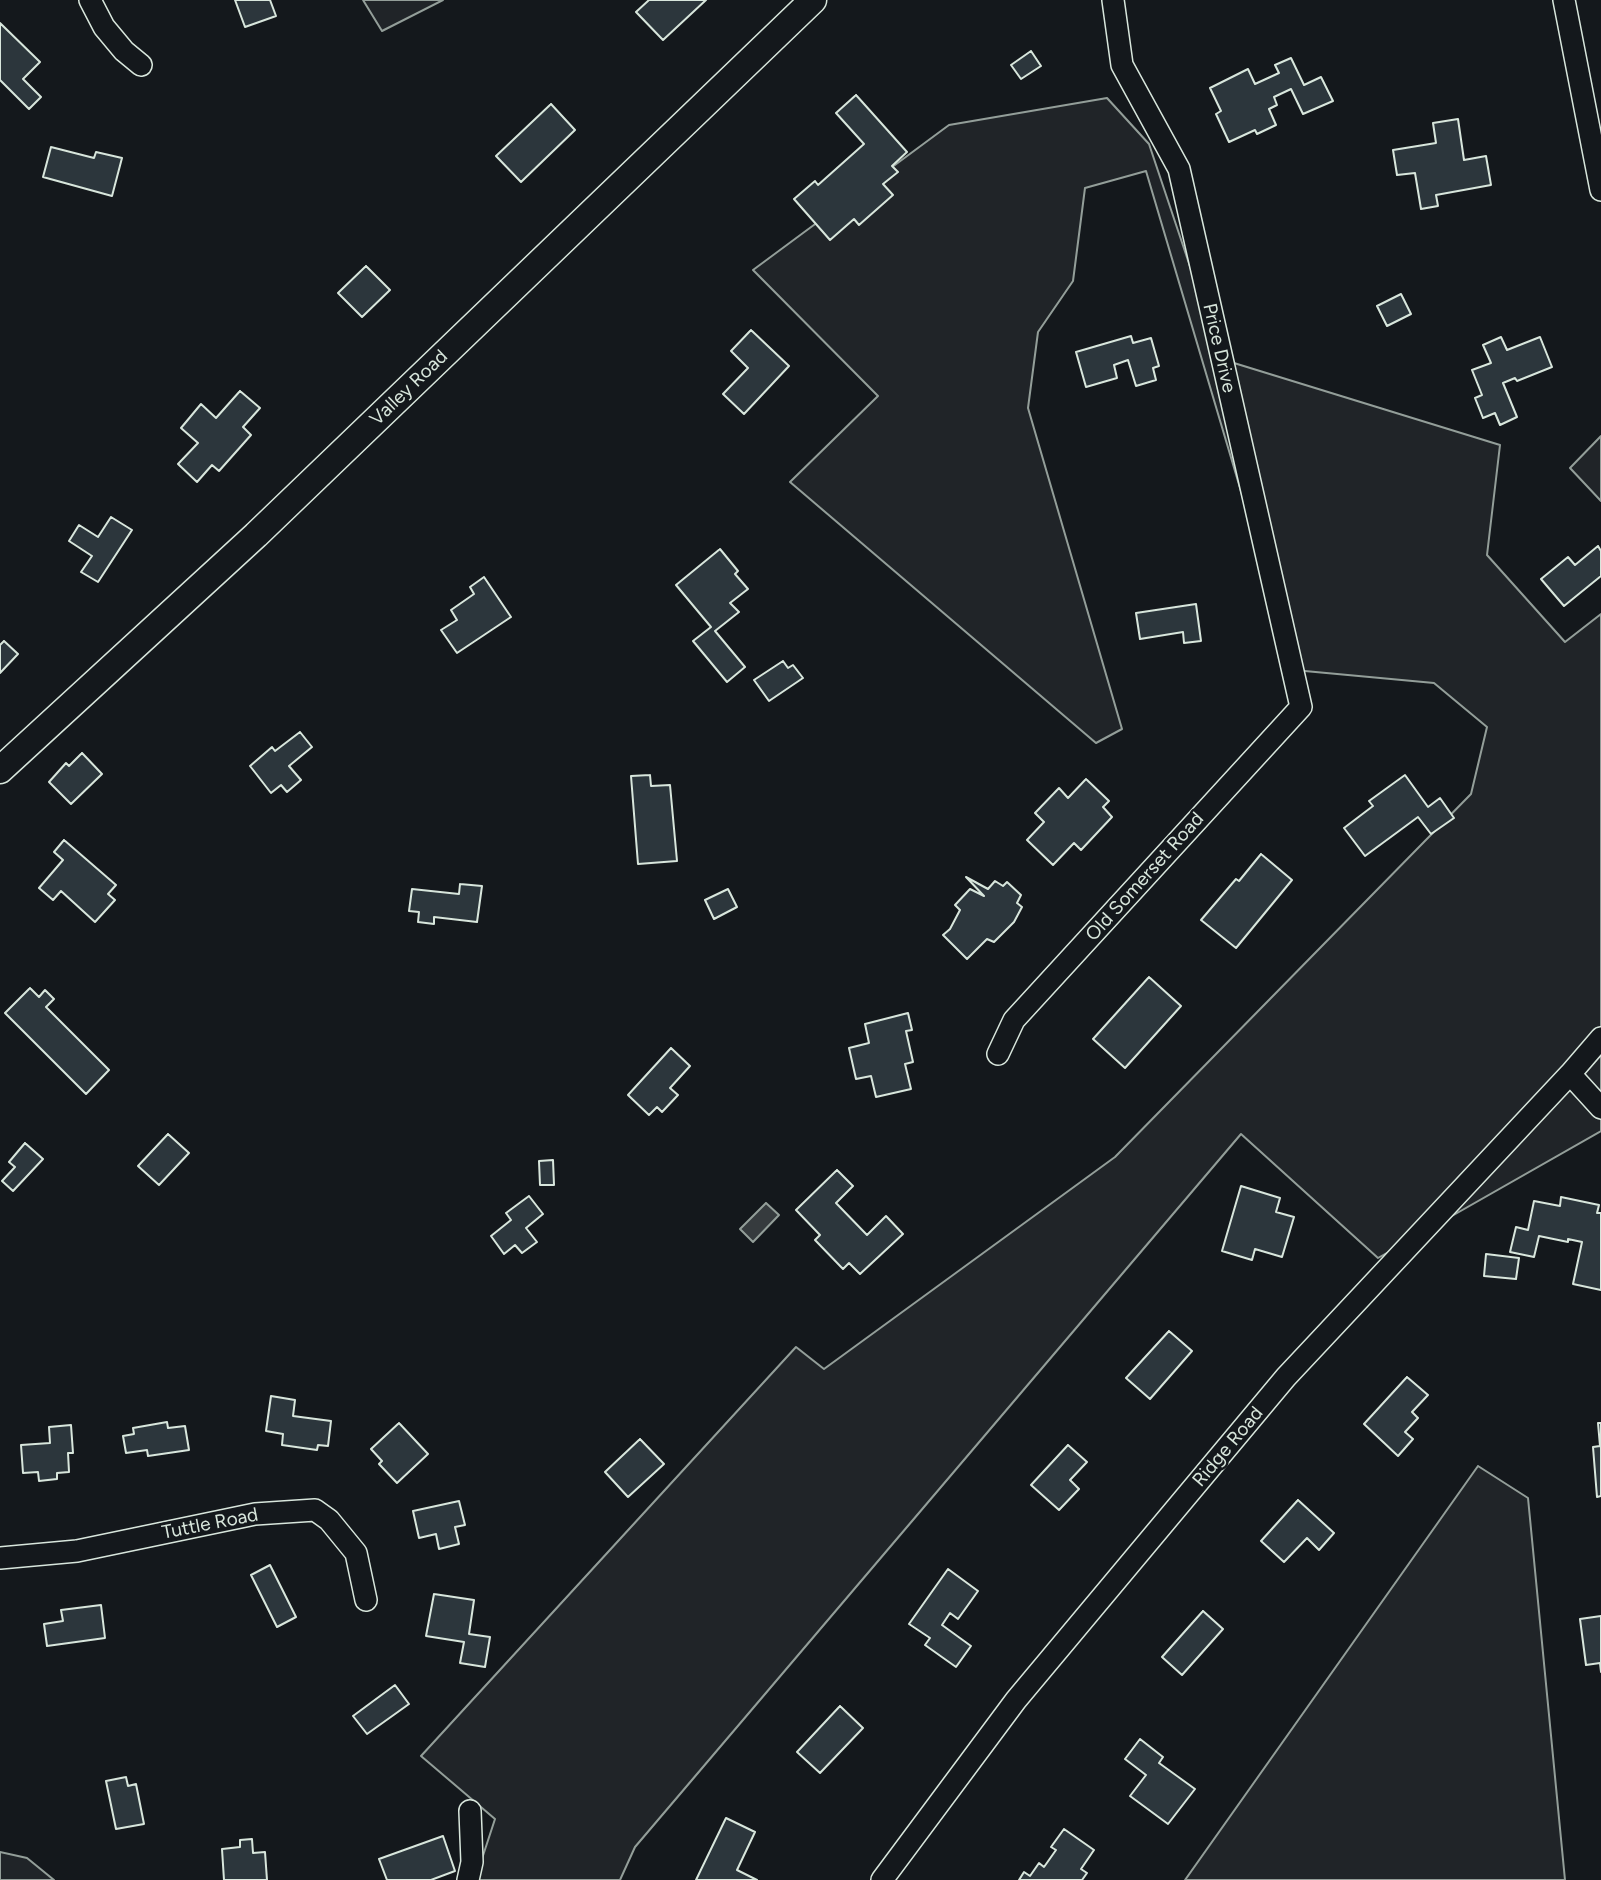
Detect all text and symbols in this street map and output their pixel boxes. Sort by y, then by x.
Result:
street label: Price Drive [1198,301,1240,395]
street label: Valley Road [365,345,453,431]
street label: Old Somerset Road [1081,808,1209,946]
street label: Ridge Road [1188,1402,1268,1492]
street label: Tuttle Road [160,1504,260,1544]

